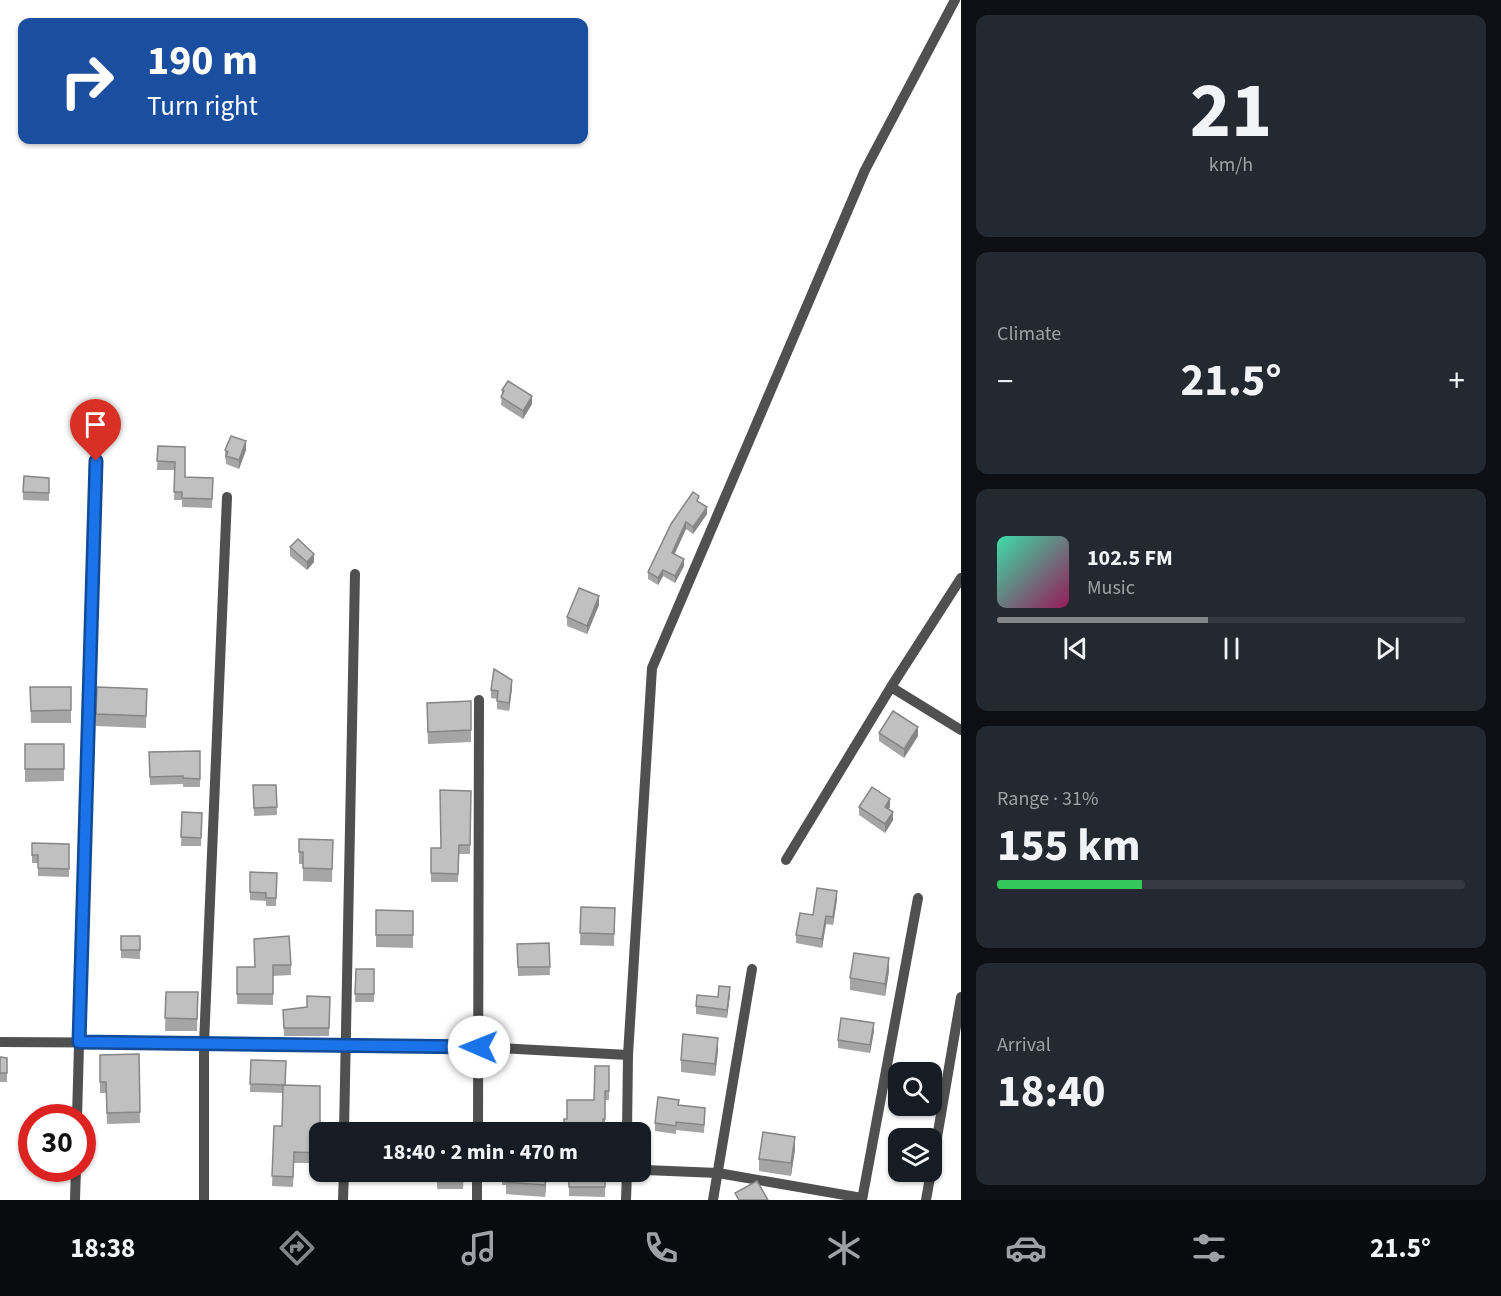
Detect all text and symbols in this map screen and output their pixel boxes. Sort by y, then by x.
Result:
text: 190 m [147,31,258,91]
icon: right [48,42,126,120]
text: 21 [1190,56,1272,167]
text: Turn right [147,87,258,126]
text: km/h [1209,151,1253,179]
text: Climate [997,320,1061,348]
text: 21.5° [1180,349,1282,413]
text: − [997,358,1013,405]
text: + [1449,358,1465,405]
pin [70,399,121,461]
icon: arrive [79,408,112,441]
text: 102.5 FM [1087,542,1173,574]
text: Music [1087,574,1135,602]
icon: previous [1059,632,1092,665]
icon: pause [1215,632,1248,665]
icon: next [1371,632,1404,665]
text: Range · 31% [997,785,1098,813]
text: 155 km [997,814,1141,878]
position arrow [447,1015,511,1079]
text: Arrival [997,1031,1051,1059]
text: 18:40 [997,1060,1106,1124]
map controls [888,1062,942,1182]
button: search [888,1062,942,1116]
speed limit sign: 30 [18,1104,96,1182]
button: layers [888,1128,942,1182]
text: 18:40 · 2 min · 470 m [382,1136,578,1168]
icon: directions [276,1227,318,1269]
icon: music [458,1227,500,1269]
icon: phone [640,1227,682,1269]
icon: climate [823,1227,865,1269]
icon: car [1005,1227,1047,1269]
icon: filters [1188,1227,1230,1269]
text: 18:38 [70,1229,135,1268]
text: 21.5° [1370,1229,1431,1268]

